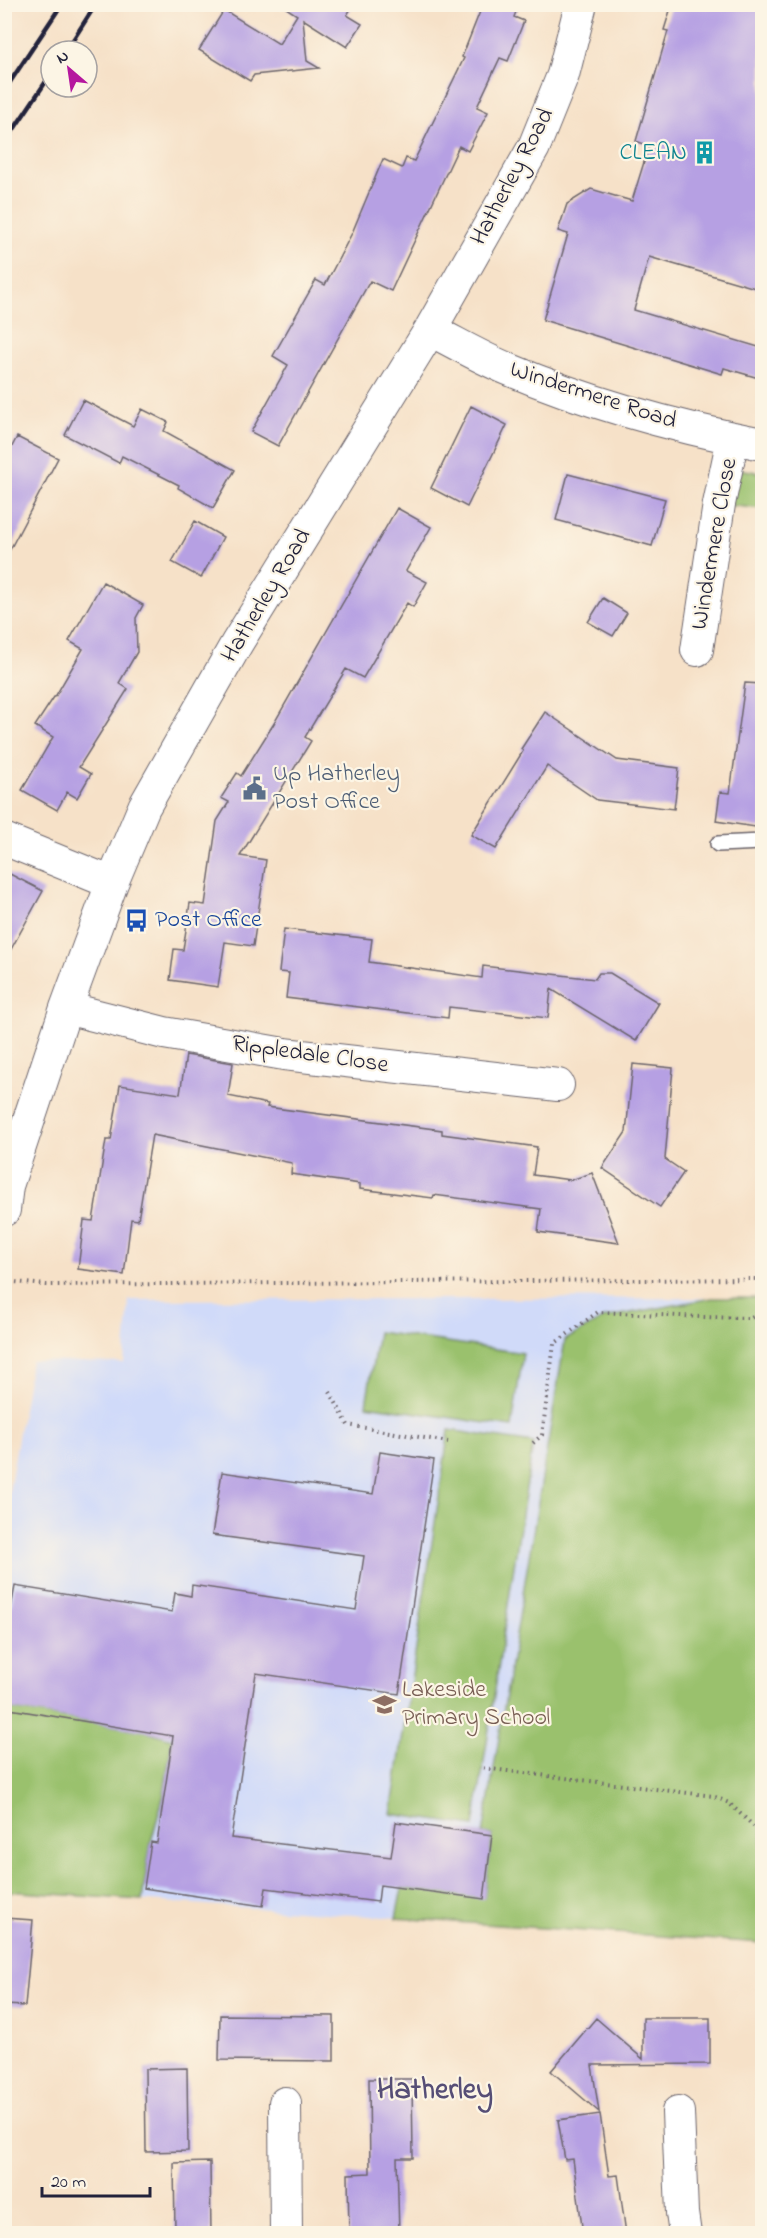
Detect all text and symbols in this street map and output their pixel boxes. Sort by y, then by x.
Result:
north arrow [39,39,99,99]
text: N [52,44,73,71]
street label: Hatherley Road [462,102,565,252]
place label: CLEAN [619,136,687,171]
building icon: CLEAN [692,140,718,166]
street label: Windermere Road [505,353,681,440]
street label: Windermere Close [683,455,747,633]
street label: Hatherley Road [213,522,322,670]
place label: Up Hatherley Post Office [273,757,400,820]
public building icon: Up Hatherley Post Office [242,775,268,801]
place label: Post Office [155,903,262,938]
bus stop icon: Post Office [124,907,150,933]
street label: Rippledale Close [230,1027,391,1083]
place label: Lakeside Primary School [402,1673,550,1737]
school or university icon: Lakeside Primary School [371,1691,397,1717]
district label: Hatherley [377,2069,493,2113]
scale bar [42,2160,150,2198]
text: 20 m [51,2170,86,2196]

